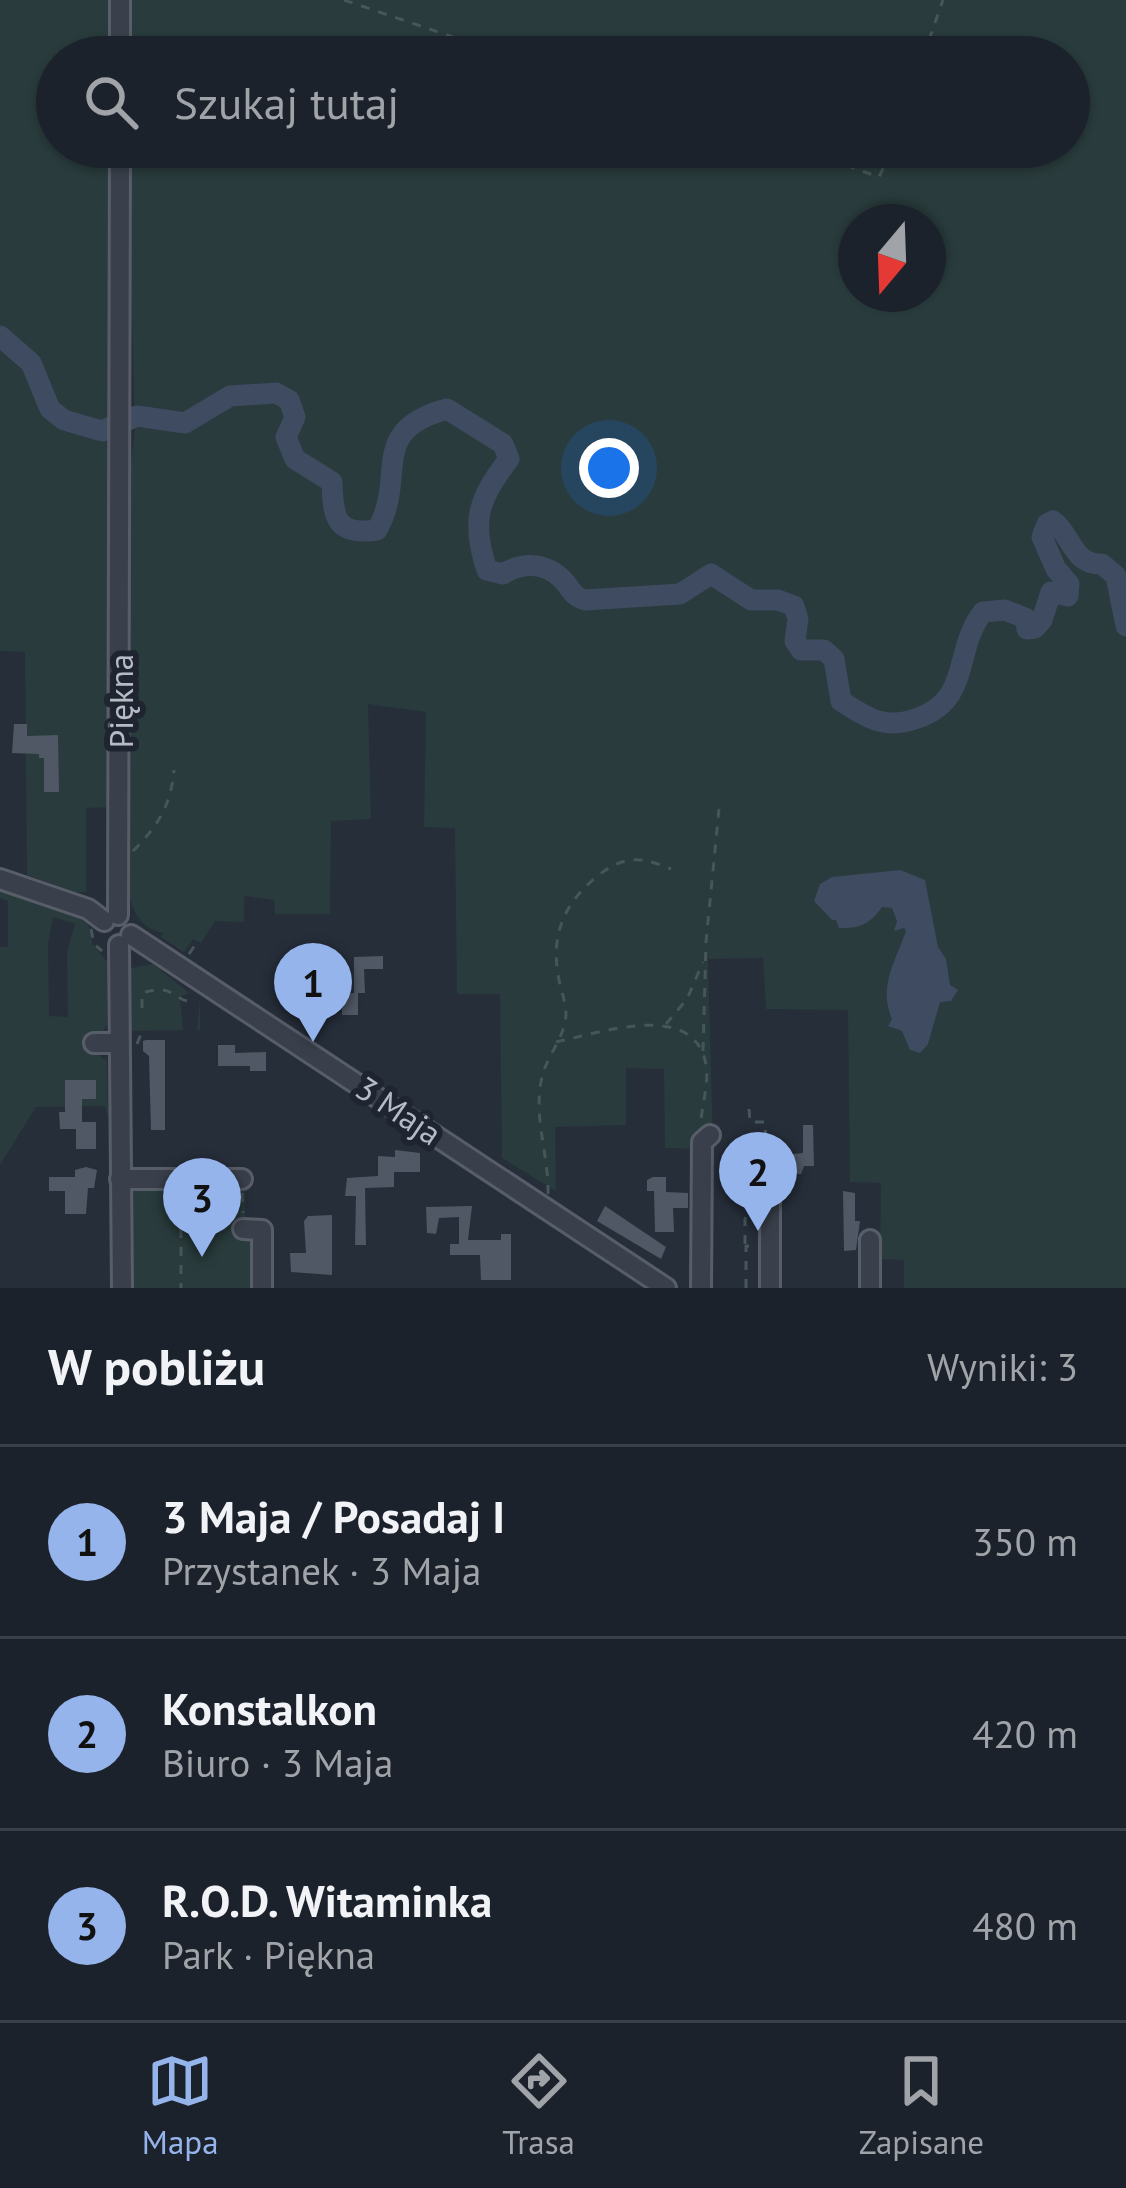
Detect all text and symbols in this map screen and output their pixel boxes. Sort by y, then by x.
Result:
search box [36,36,1090,168]
icon: search [78,69,144,135]
text: Szukaj tutaj [174,73,399,131]
north arrow [838,204,946,312]
your location [579,438,639,498]
street label: Piękna [99,654,142,748]
pin: 1 [274,943,352,1042]
street label: 3 Maja [348,1066,450,1154]
pin: 2 [719,1132,797,1231]
pin: 3 [163,1158,241,1257]
text: W pobliżu [48,1333,265,1399]
text: Wyniki: 3 [927,1341,1078,1392]
text: 3 Maja / Posadaj I [162,1487,505,1545]
text: 1 [76,1516,98,1567]
text: 350 m [972,1516,1078,1567]
text: Przystanek · 3 Maja [162,1545,481,1596]
text: Konstalkon [162,1679,377,1737]
text: 2 [76,1708,98,1759]
text: 420 m [972,1708,1078,1759]
text: Biuro · 3 Maja [162,1737,393,1788]
text: R.O.D. Witaminka [162,1871,492,1929]
text: 3 [76,1900,98,1951]
text: 480 m [972,1900,1078,1951]
text: Park · Piękna [162,1929,375,1980]
tab: Mapa [142,2048,219,2163]
tab: Trasa [502,2048,575,2163]
tab: Zapisane [859,2048,984,2163]

